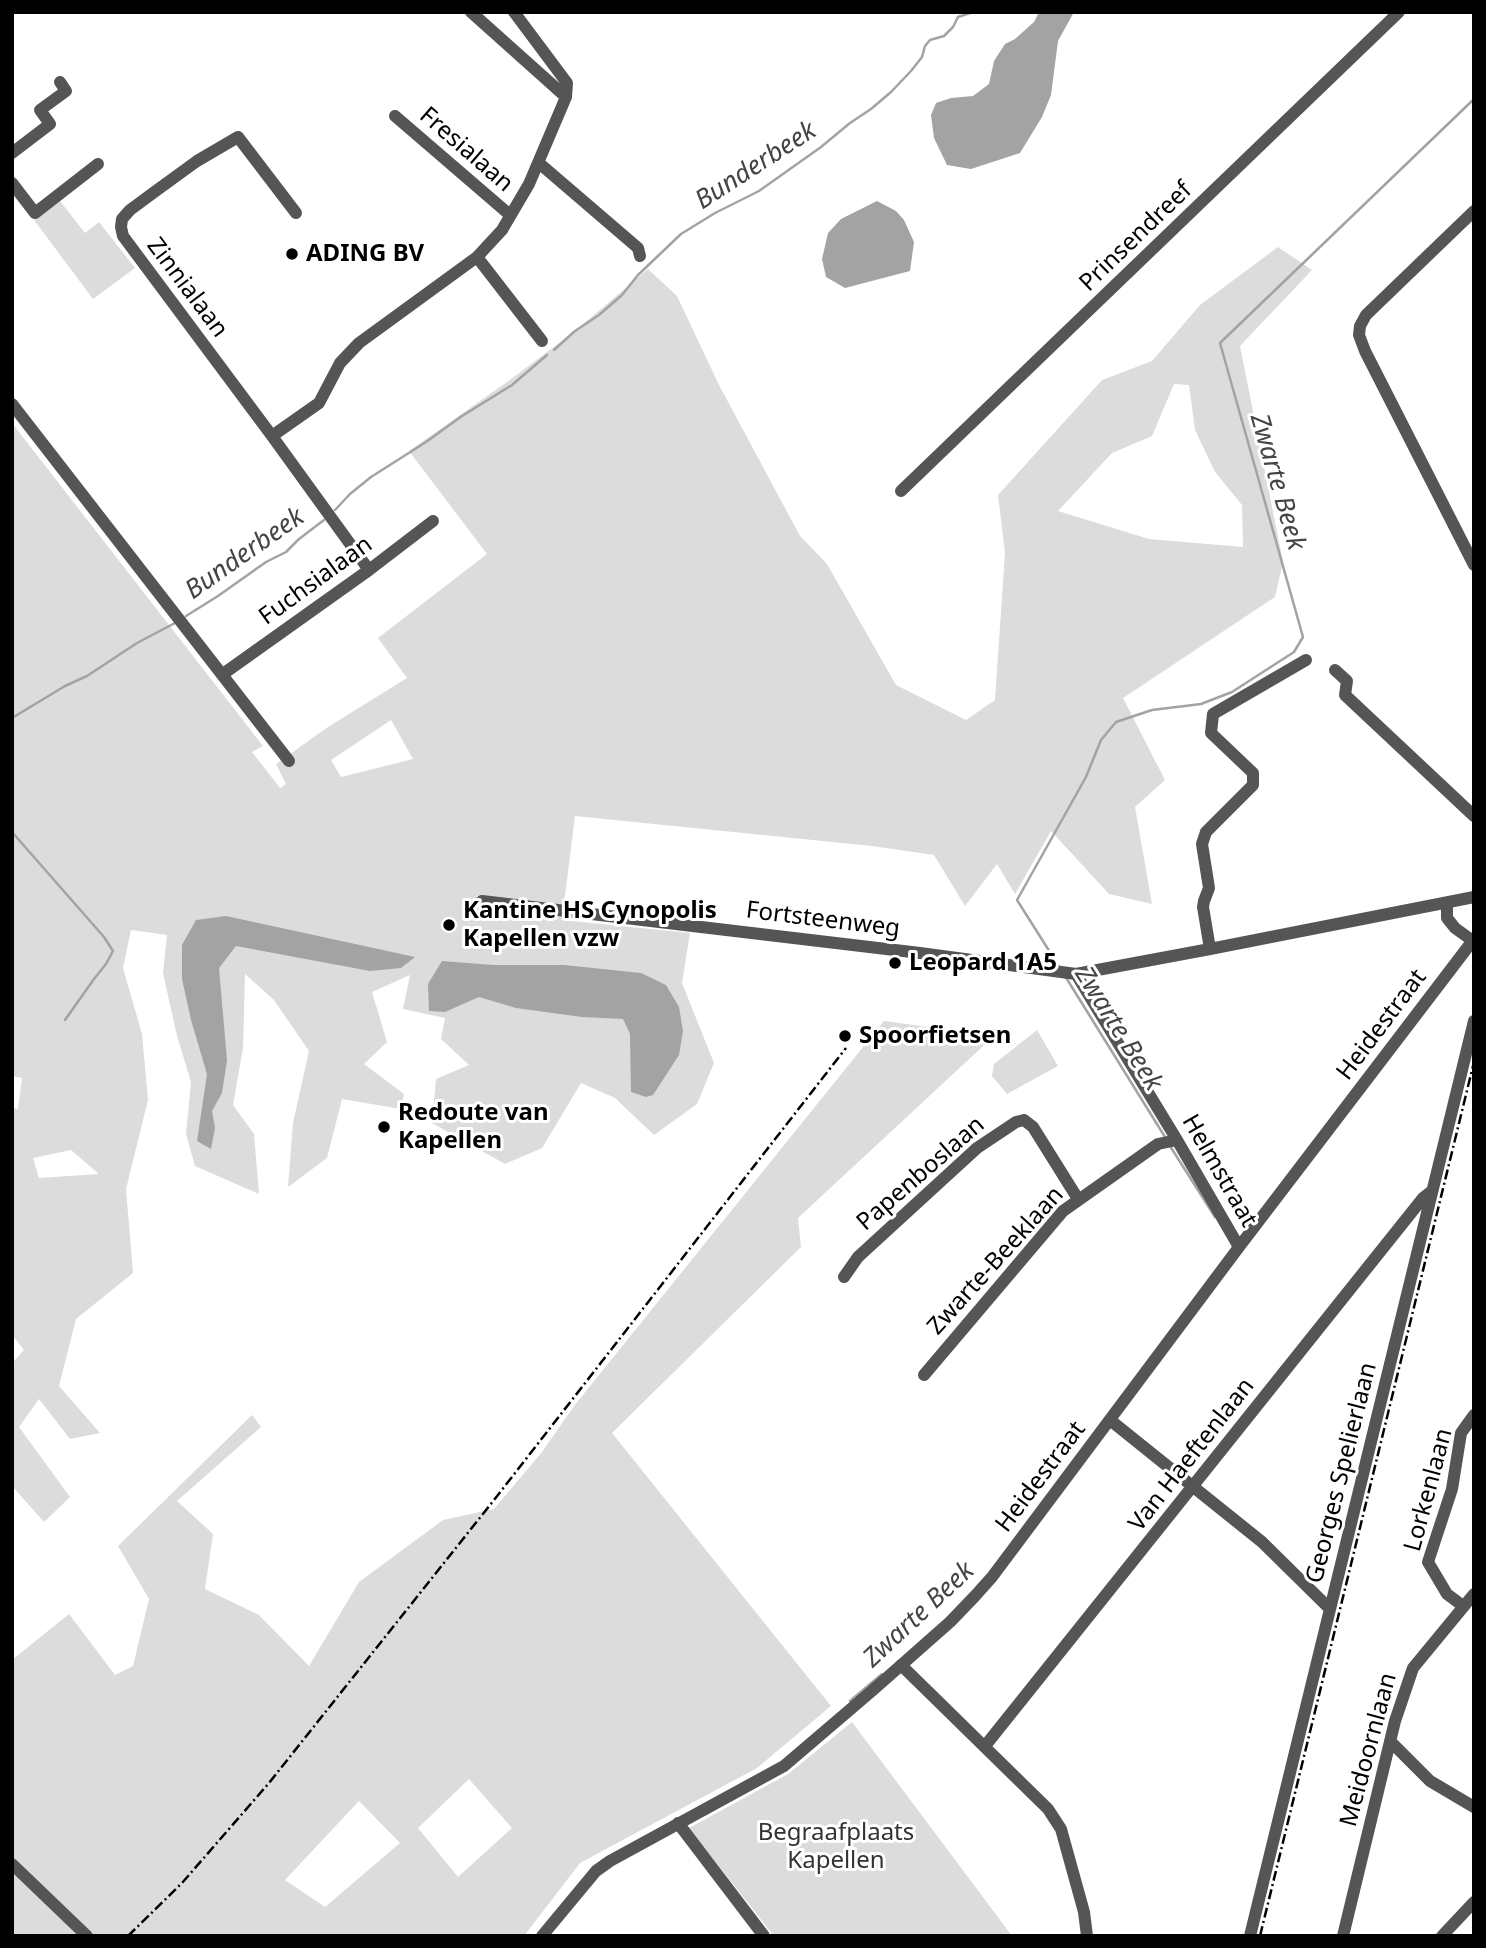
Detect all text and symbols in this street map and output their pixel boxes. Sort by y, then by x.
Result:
street label: Fresialaan [413,102,519,198]
water label: Bunderbeek [690,115,822,217]
street label: Prinsendreef [1074,176,1198,298]
street label: Zinnialaan [140,233,234,343]
place label: ADING BV [306,240,424,268]
marker: ADING BV [284,246,300,262]
water label: Zwarte Beek [1243,410,1311,554]
water label: Bunderbeek [180,502,310,606]
street label: Fuchsialaan [254,530,378,632]
street label: Fortsteenweg [744,896,902,944]
place label: Kantine HS Cynopolis Kapellen vzw [463,897,717,953]
marker: Kantine HS Cynopolis Kapellen vzw [441,917,457,933]
place label: Leopard 1A5 [909,949,1057,977]
marker: Leopard 1A5 [887,955,903,971]
water label: Zwarte Beek [1068,961,1168,1097]
street label: Heidestraat [1331,964,1433,1086]
place label: Spoorfietsen [859,1022,1011,1050]
marker: Spoorfietsen [837,1028,853,1044]
place label: Redoute van Kapellen [398,1099,549,1155]
street label: Helmstraat [1175,1110,1263,1232]
street label: Papenboslaan [851,1111,991,1237]
marker: Redoute van Kapellen [376,1119,392,1135]
street label: Zwarte-Beeklaan [922,1181,1070,1341]
street label: Georges Spelierlaan [1301,1360,1383,1586]
street label: Van Haeftenlaan [1123,1373,1261,1537]
street label: Heidestraat [990,1416,1092,1538]
street label: Lorkenlaan [1399,1425,1459,1555]
water label: Zwarte Beek [857,1556,981,1674]
street label: Meidoornlaan [1335,1670,1403,1830]
park label: Begraafplaats Kapellen [758,1819,914,1875]

